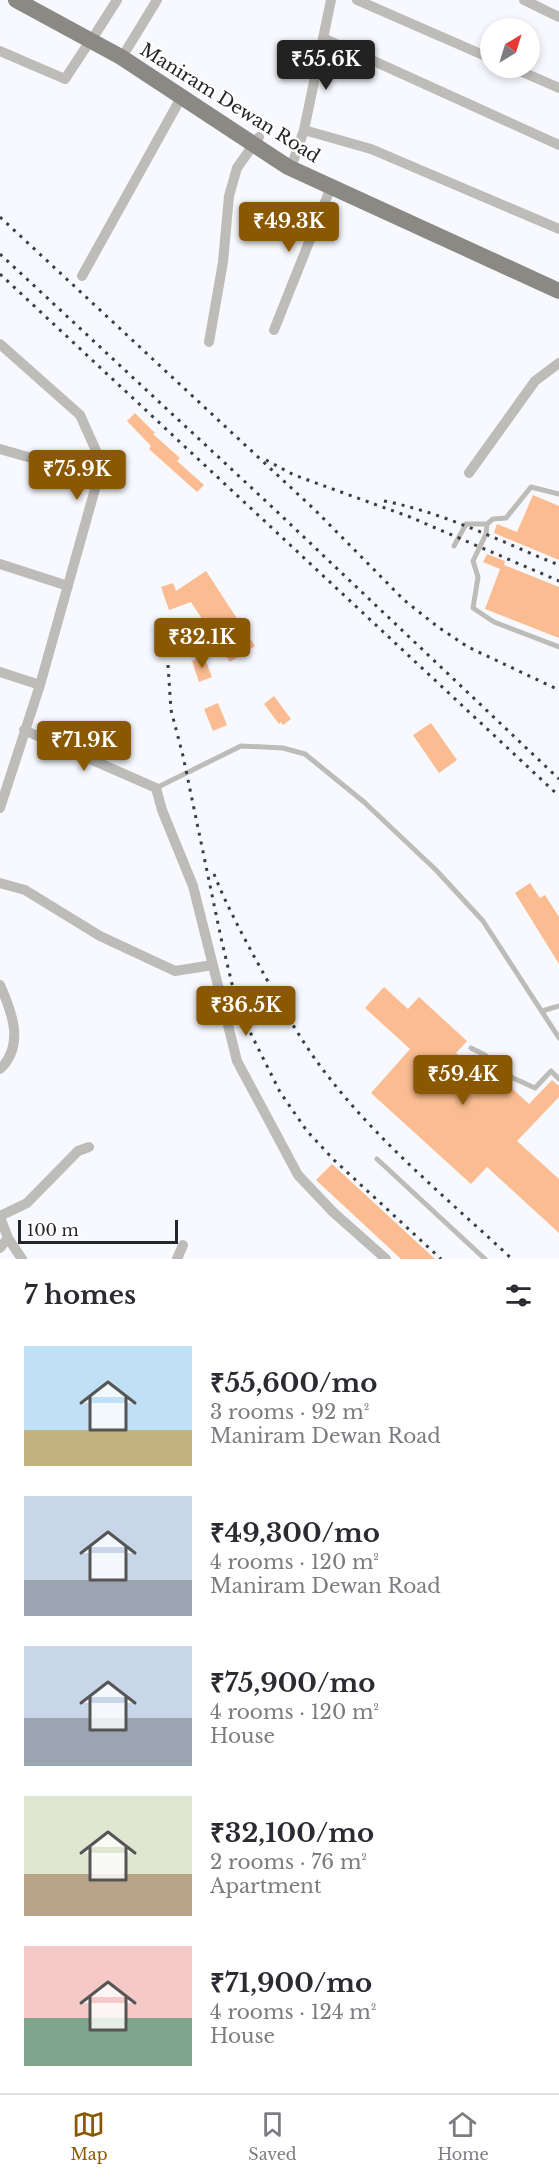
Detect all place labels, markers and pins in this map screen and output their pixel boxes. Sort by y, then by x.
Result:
pin: ₹55.6K [277,40,375,91]
pin: ₹49.3K [240,202,338,253]
pin: ₹75.9K [28,450,126,501]
pin: ₹32.1K [153,618,251,669]
pin: ₹71.9K [35,721,133,772]
pin: ₹36.5K [197,986,295,1037]
pin: ₹59.4K [414,1055,512,1106]

